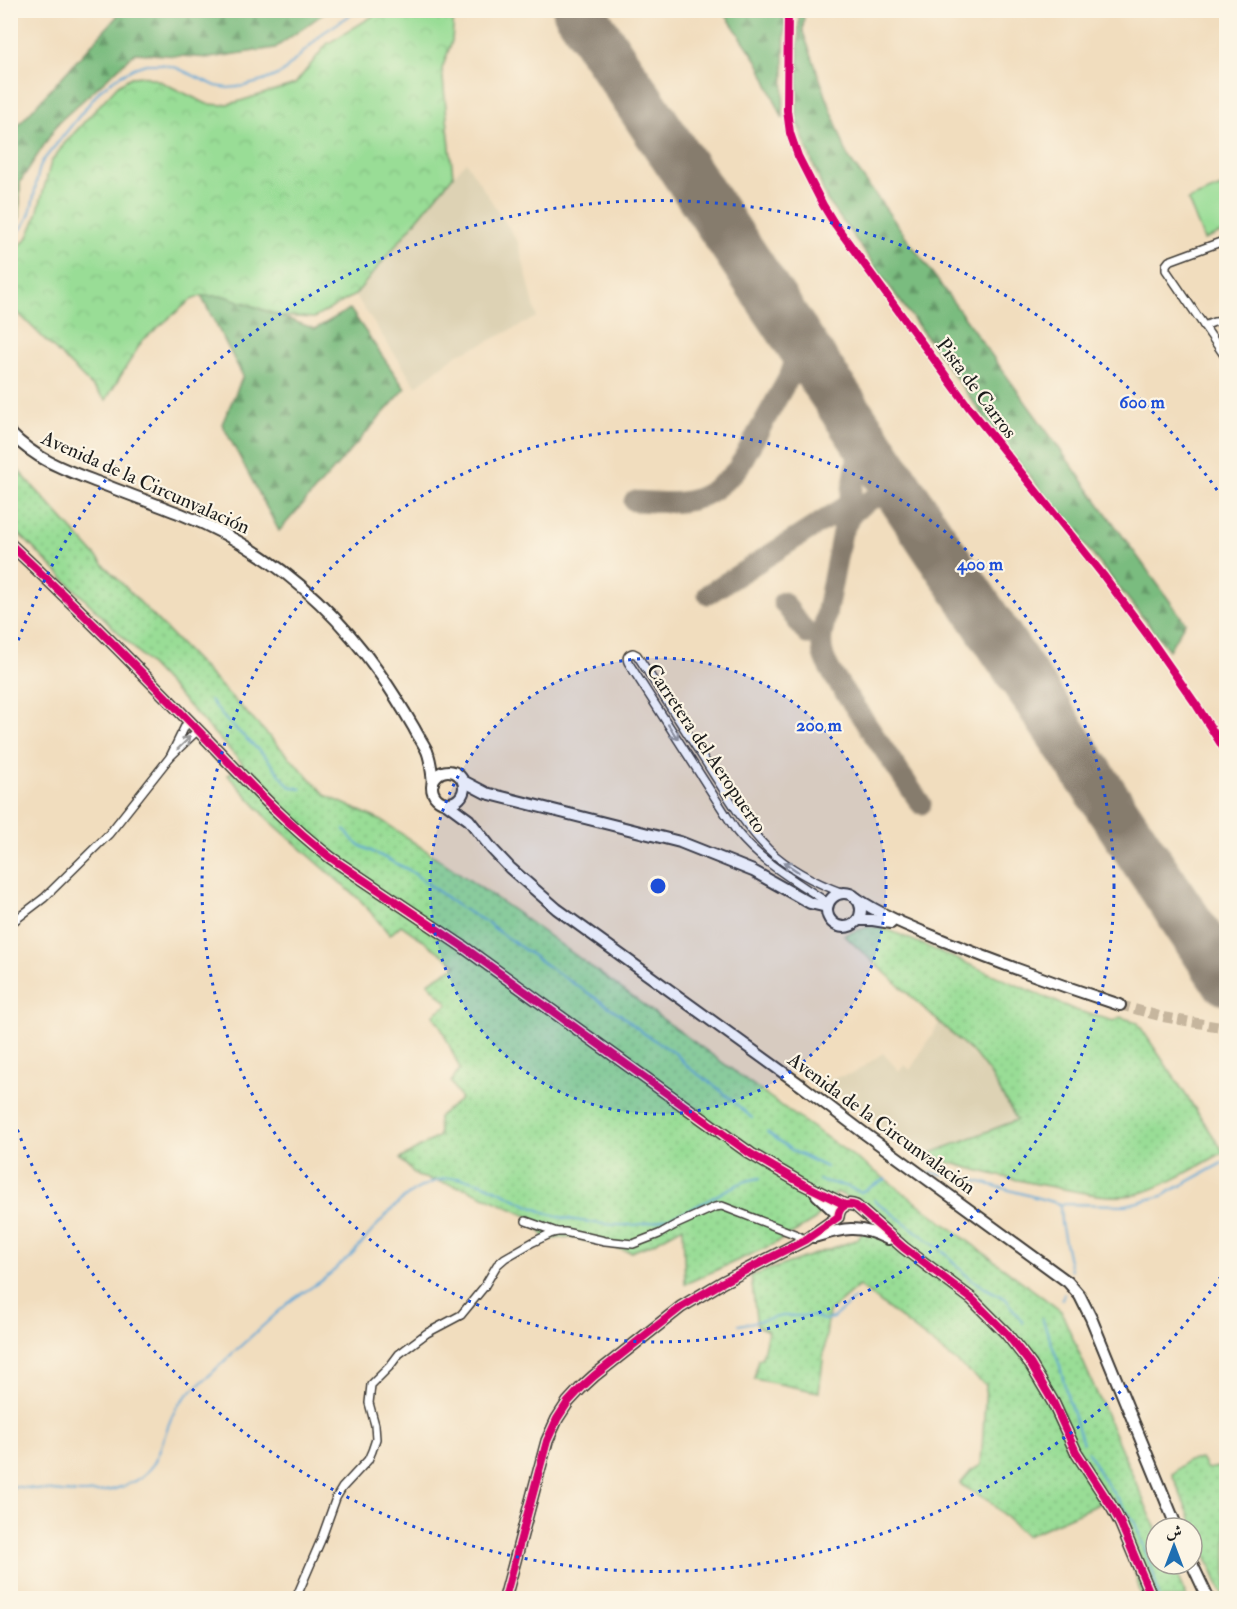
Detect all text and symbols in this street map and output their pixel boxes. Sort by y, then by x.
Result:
street label: Pista de Carros [931,333,1023,444]
text: 600 m [1119,391,1166,414]
street label: Avenida de la Circunvalación [37,425,254,540]
text: 400 m [956,553,1004,576]
street label: Carretera del Aeropuerto [640,659,772,838]
text: 200 m [796,714,843,737]
one-way arrow [667,723,679,740]
one-way arrow [177,736,192,750]
one-way arrow [783,861,799,873]
centre of rings [648,876,668,896]
street label: Avenida de la Circunvalación [782,1046,980,1200]
north arrow [1144,1516,1204,1576]
text: ش [1166,1522,1182,1542]

